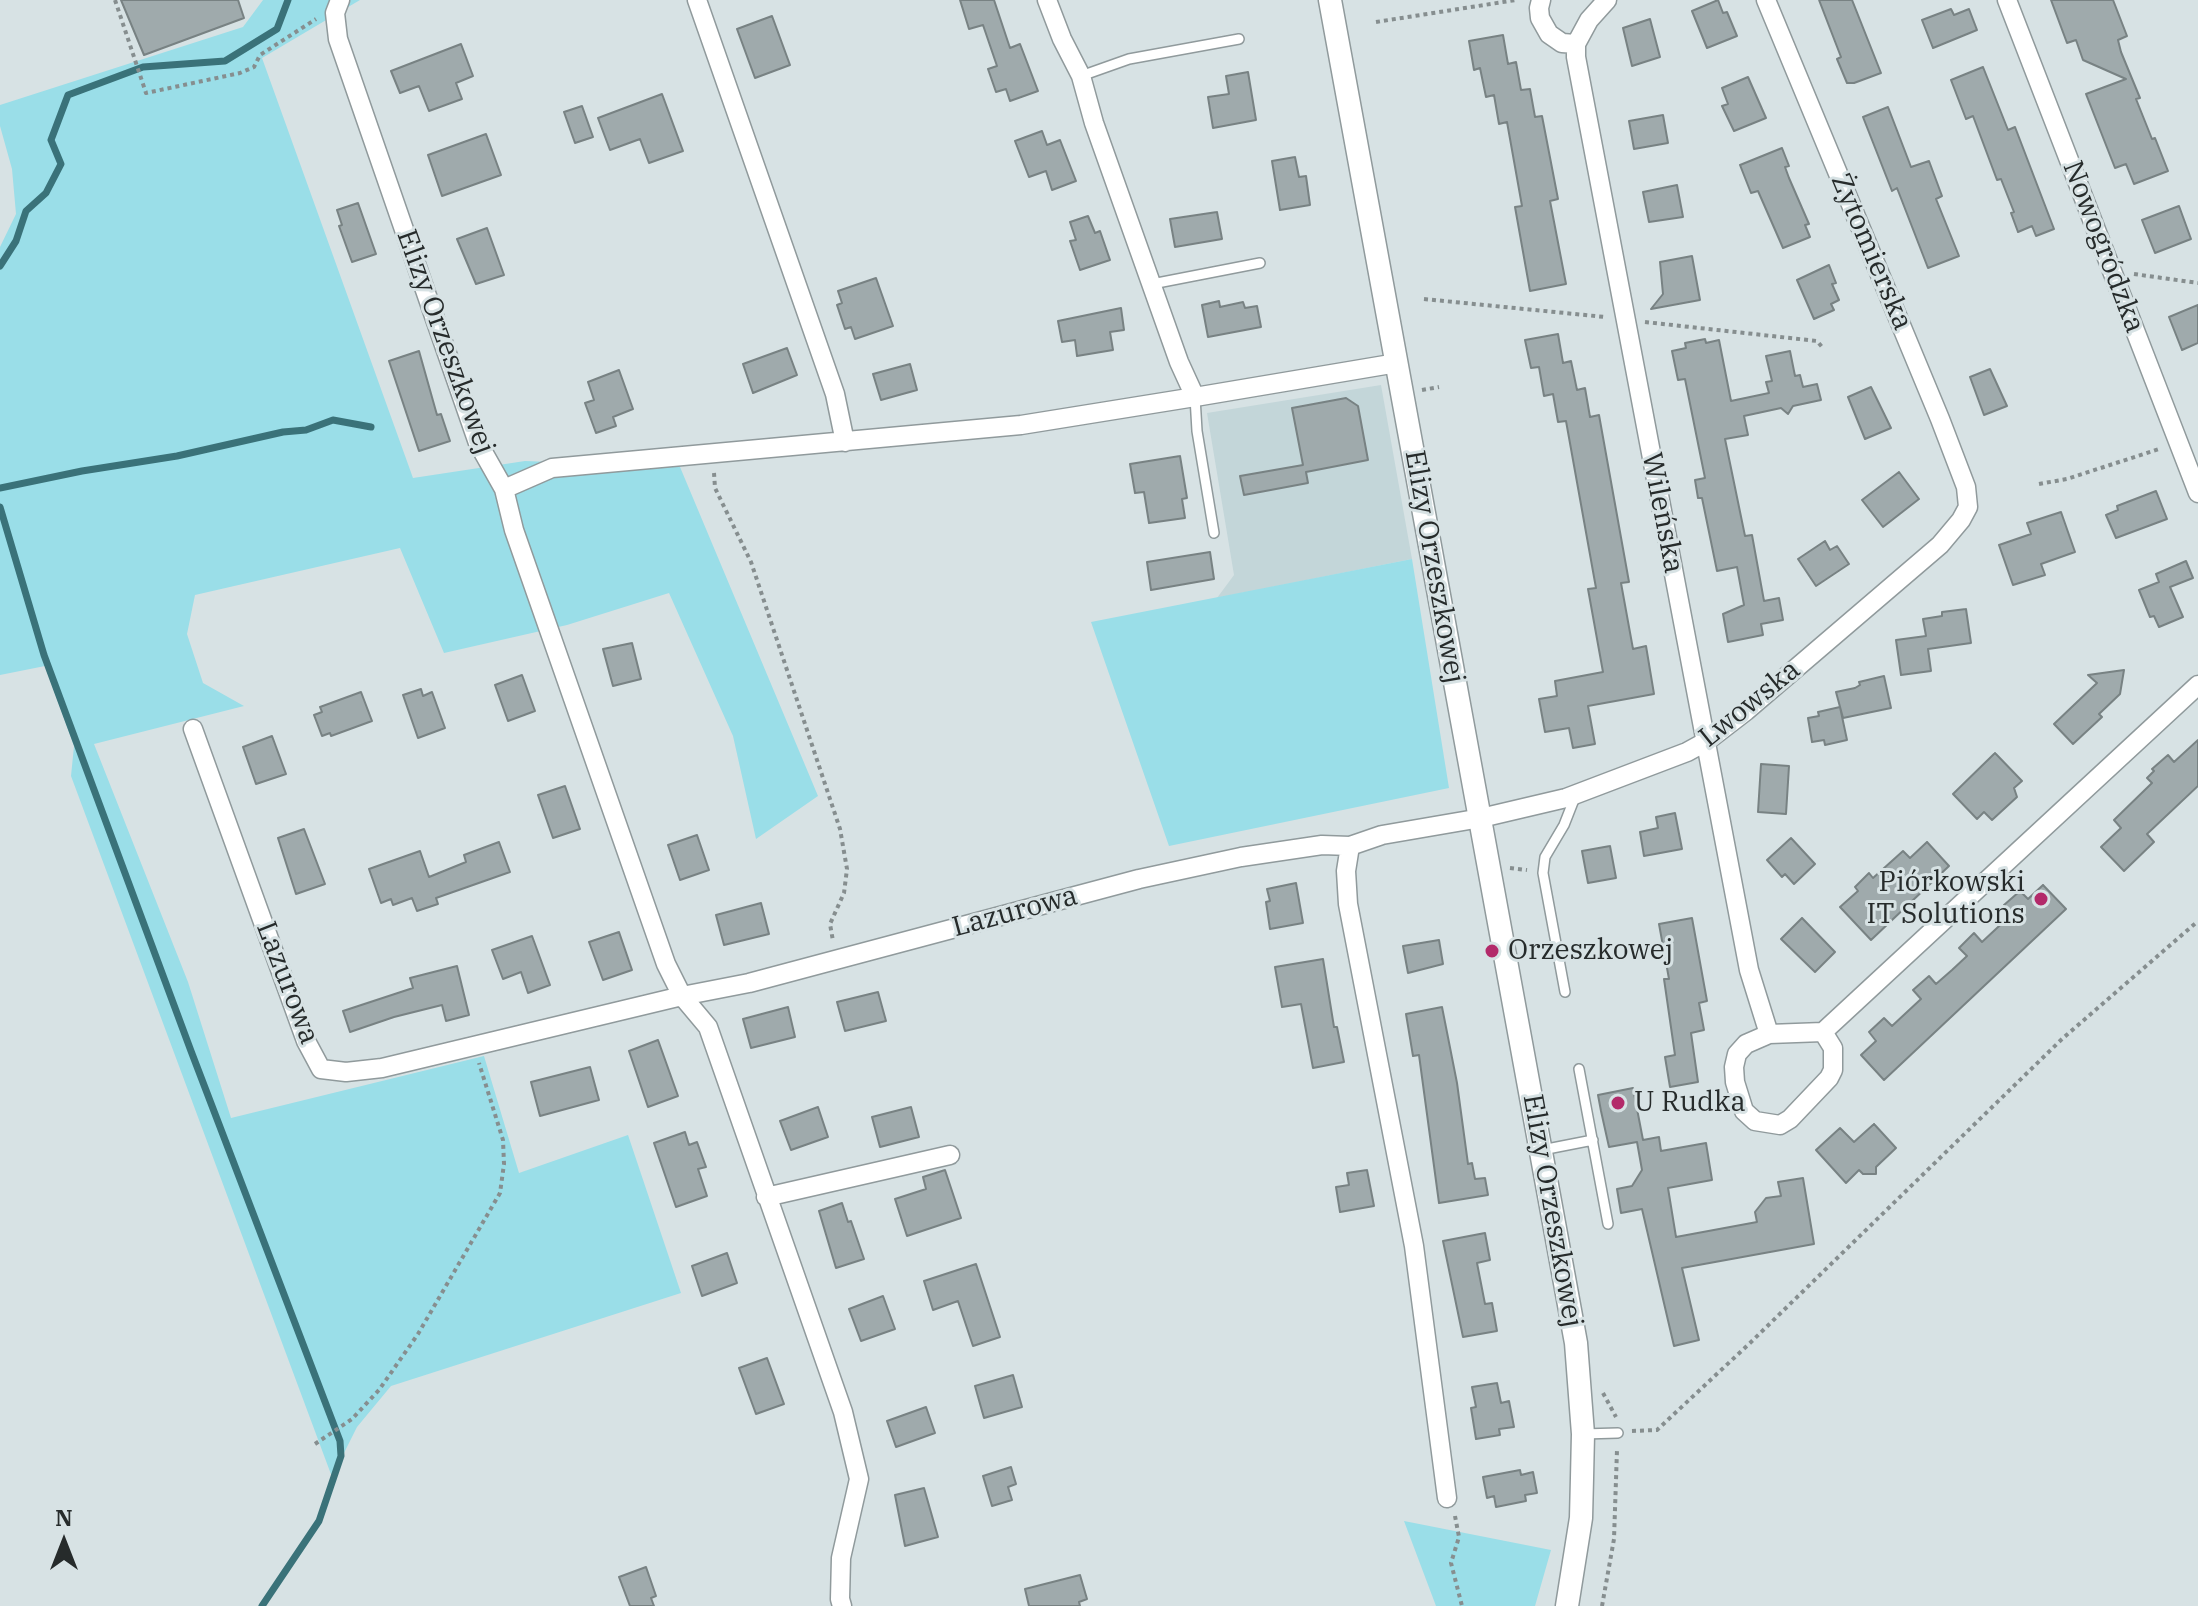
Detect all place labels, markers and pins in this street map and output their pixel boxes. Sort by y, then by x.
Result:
place label: Piórkowski IT Solutions [1867,866,2025,932]
marker: Piórkowski IT Solutions [2032,890,2050,908]
place label: Orzeszkowej [1508,934,1673,968]
marker: Orzeszkowej [1483,942,1501,960]
place label: U Rudka [1634,1086,1746,1120]
marker: U Rudka [1609,1094,1627,1112]

